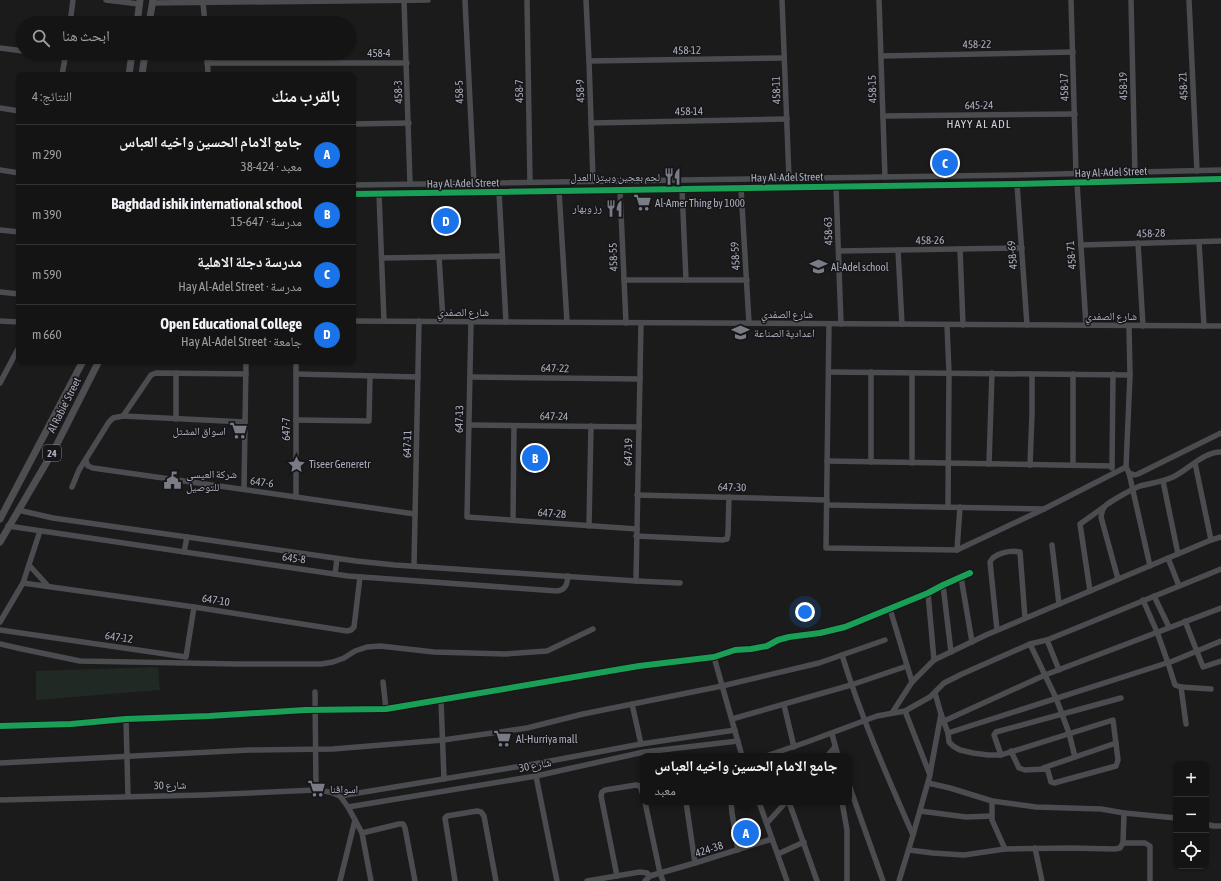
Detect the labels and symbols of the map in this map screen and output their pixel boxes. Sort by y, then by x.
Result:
street label: 458-22 [963,38,991,50]
street label: 458-12 [673,44,701,56]
street label: 458-4 [367,47,391,59]
street label: 458-21 [1176,71,1190,101]
street label: 458-19 [1117,72,1129,100]
street label: 458-17 [1058,73,1070,101]
street label: 458-15 [866,75,878,103]
street label: 458-11 [770,76,782,104]
street label: 458-7 [513,79,525,103]
street label: 458-9 [574,79,586,103]
street label: 458-3 [392,80,404,104]
street label: 458-5 [452,80,466,104]
street label: 645-24 [965,99,993,111]
street label: 458-14 [675,105,703,117]
district label: HAYY AL ADL [947,117,1012,131]
pin: C [932,148,958,178]
street label: Hay Al-Adel Street [1074,165,1148,179]
restaurant icon: لحم بعجين وبيتزا العدل [663,167,683,187]
street label: Hay Al-Adel Street [751,170,823,184]
place label: لحم بعجين وبيتزا العدل [570,171,660,185]
street label: Hay Al-Adel Street [427,176,499,190]
supermarket icon: Al-Amer Thing by 1000 [632,193,652,213]
place label: Al-Amer Thing by 1000 [655,197,745,209]
restaurant icon: رز وبهار [605,198,625,218]
place label: رز وبهار [572,202,602,214]
pin: D [433,206,459,236]
street label: 458-63 [822,216,834,246]
street label: 458-28 [1136,227,1166,239]
street label: 458-26 [916,234,944,246]
street label: 458-69 [1005,240,1019,270]
street label: 458-71 [1064,240,1078,270]
street label: 458-59 [728,241,742,271]
street label: 458-55 [607,242,619,272]
school or university icon: Al-Adel school [808,257,828,277]
place label: Al-Adel school [831,261,889,273]
street label: شارع الصفدي [437,306,489,321]
street label: شارع الصفدي [761,308,813,323]
street label: شارع الصفدي [1085,310,1137,325]
school or university icon: اعدادية الصناعة [731,323,751,343]
place label: اعدادية الصناعة [754,327,815,339]
street label: 647-22 [541,362,569,374]
street label: Al Rabie' Street [45,375,83,435]
street label: 647-13 [453,405,465,433]
street label: 647-24 [540,410,568,422]
street label: 647-7 [280,417,292,441]
supermarket icon: اسواق المشتل [229,421,249,441]
place label: اسواق المشتل [173,425,226,438]
street label: 647-11 [401,430,413,458]
street label: 647-19 [622,438,634,466]
pin: B [522,443,548,473]
road number: 24 [43,445,61,461]
place icon: Tiseer Generetr [286,454,306,474]
place label: Tiseer Generetr [309,458,371,470]
place label: شركة العيسى للتوصيل [186,468,237,494]
public building icon: شركة العيسى للتوصيل [163,470,183,490]
street label: 647-6 [250,474,274,490]
street label: 647-30 [718,481,746,493]
street label: 647-28 [537,506,567,520]
street label: 645-8 [282,550,306,566]
street label: 647-10 [201,592,231,608]
your location [795,602,815,622]
street label: 647-12 [104,629,134,645]
supermarket icon: Al-Hurriya mall [493,729,513,749]
place label: Al-Hurriya mall [516,733,578,745]
street label: شارع 30 [518,756,552,775]
street label: شارع 30 [154,779,187,792]
supermarket icon: اسواقنا [307,779,327,799]
place label: اسواقنا [330,783,358,795]
pin: A [733,818,759,848]
street label: 424-38 [694,839,724,859]

